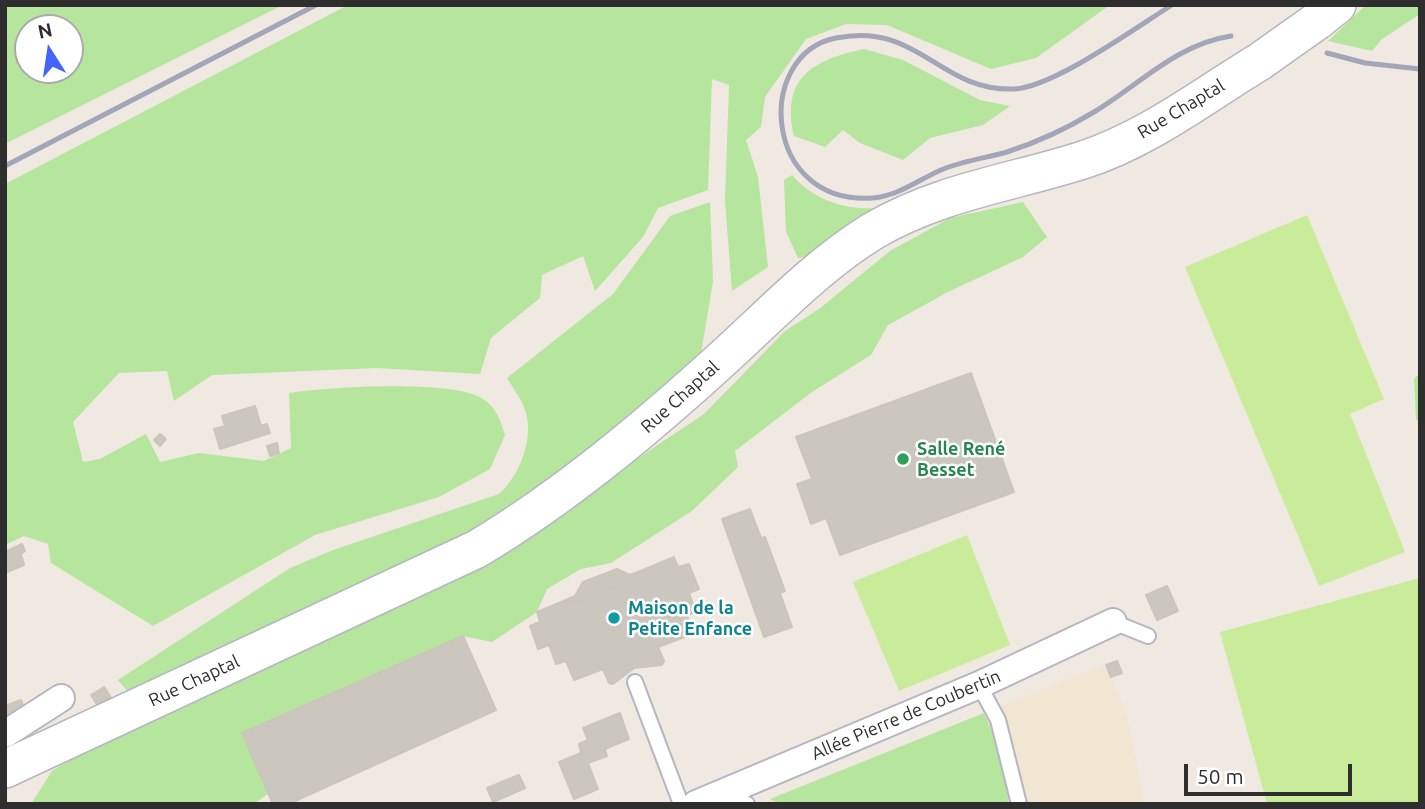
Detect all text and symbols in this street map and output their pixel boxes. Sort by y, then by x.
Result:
north arrow [14,14,84,84]
text: N [36,18,54,43]
street label: Rue Chaptal [1134,75,1228,143]
street label: Rue Chaptal [636,356,724,438]
place label: Salle René Besset [917,438,1005,480]
marker: Salle René Besset [895,451,911,467]
place label: Maison de la Petite Enfance [628,597,752,640]
marker: Maison de la Petite Enfance [606,610,622,626]
street label: Rue Chaptal [145,651,243,711]
street label: Allée Pierre de Coubertin [808,665,1004,765]
scale bar [1187,750,1355,794]
text: 50 m [1197,764,1244,788]

